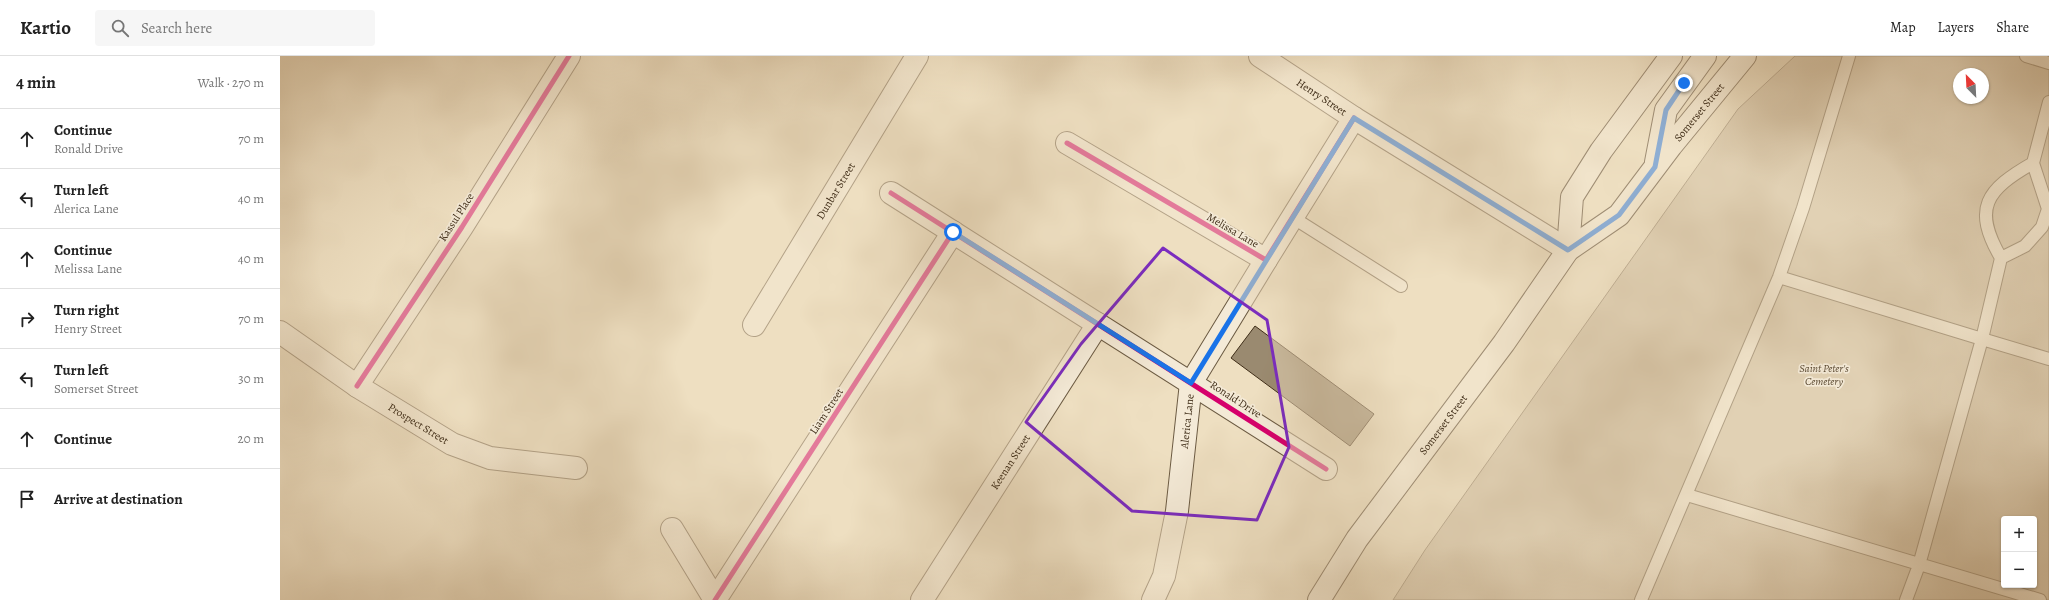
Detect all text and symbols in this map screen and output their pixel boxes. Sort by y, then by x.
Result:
search box [95,10,375,46]
text: Kartio [20,15,71,41]
icon: search [109,17,131,39]
text: Search here [141,18,212,38]
text: Map [1890,18,1916,37]
text: Layers [1938,18,1974,37]
text: Share [1996,18,2029,37]
north arrow [1953,68,1989,104]
text: 4 min [16,71,56,94]
text: Walk · 270 m [198,74,264,91]
route end [1675,74,1693,92]
street label: Henry Street [1293,75,1350,119]
street label: Somerset Street [1671,80,1728,145]
text: Continue [54,120,112,140]
icon: ahead [16,128,38,150]
text: 70 m [238,130,264,147]
text: Ronald Drive [54,140,123,157]
street label: Dunbar Street [813,159,859,222]
text: Turn left [54,180,109,200]
icon: left [16,188,38,210]
text: 40 m [238,190,264,207]
street label: Kassul Place [435,190,478,244]
text: Alerica Lane [54,200,119,217]
street label: Melissa Lane [1204,210,1262,251]
route start [944,223,962,241]
text: Continue [54,240,112,260]
icon: ahead [16,248,38,270]
text: 40 m [238,250,264,267]
text: Melissa Lane [54,260,122,277]
text: Turn right [54,300,119,320]
icon: right [16,308,38,330]
text: 70 m [238,310,264,327]
text: Henry Street [54,320,122,337]
text: Turn left [54,360,109,380]
park label: Saint Peter's Cemetery [1799,361,1849,389]
icon: left [16,368,38,390]
text: 30 m [238,370,264,387]
street label: Ronald Drive [1207,377,1264,422]
text: Somerset Street [54,380,139,397]
street label: Liam Street [806,385,847,437]
street label: Somerset Street [1416,391,1471,458]
street label: Alerica Lane [1177,393,1198,450]
street label: Prospect Street [385,400,452,448]
icon: ahead [16,428,38,450]
text: Continue [54,429,112,449]
text: 20 m [238,430,264,447]
street label: Keenan Street [987,431,1034,493]
icon: arrive [16,488,38,510]
text: Arrive at destination [54,489,183,509]
map controls [2001,516,2037,588]
button: + [2001,516,2037,552]
button: − [2001,552,2037,588]

